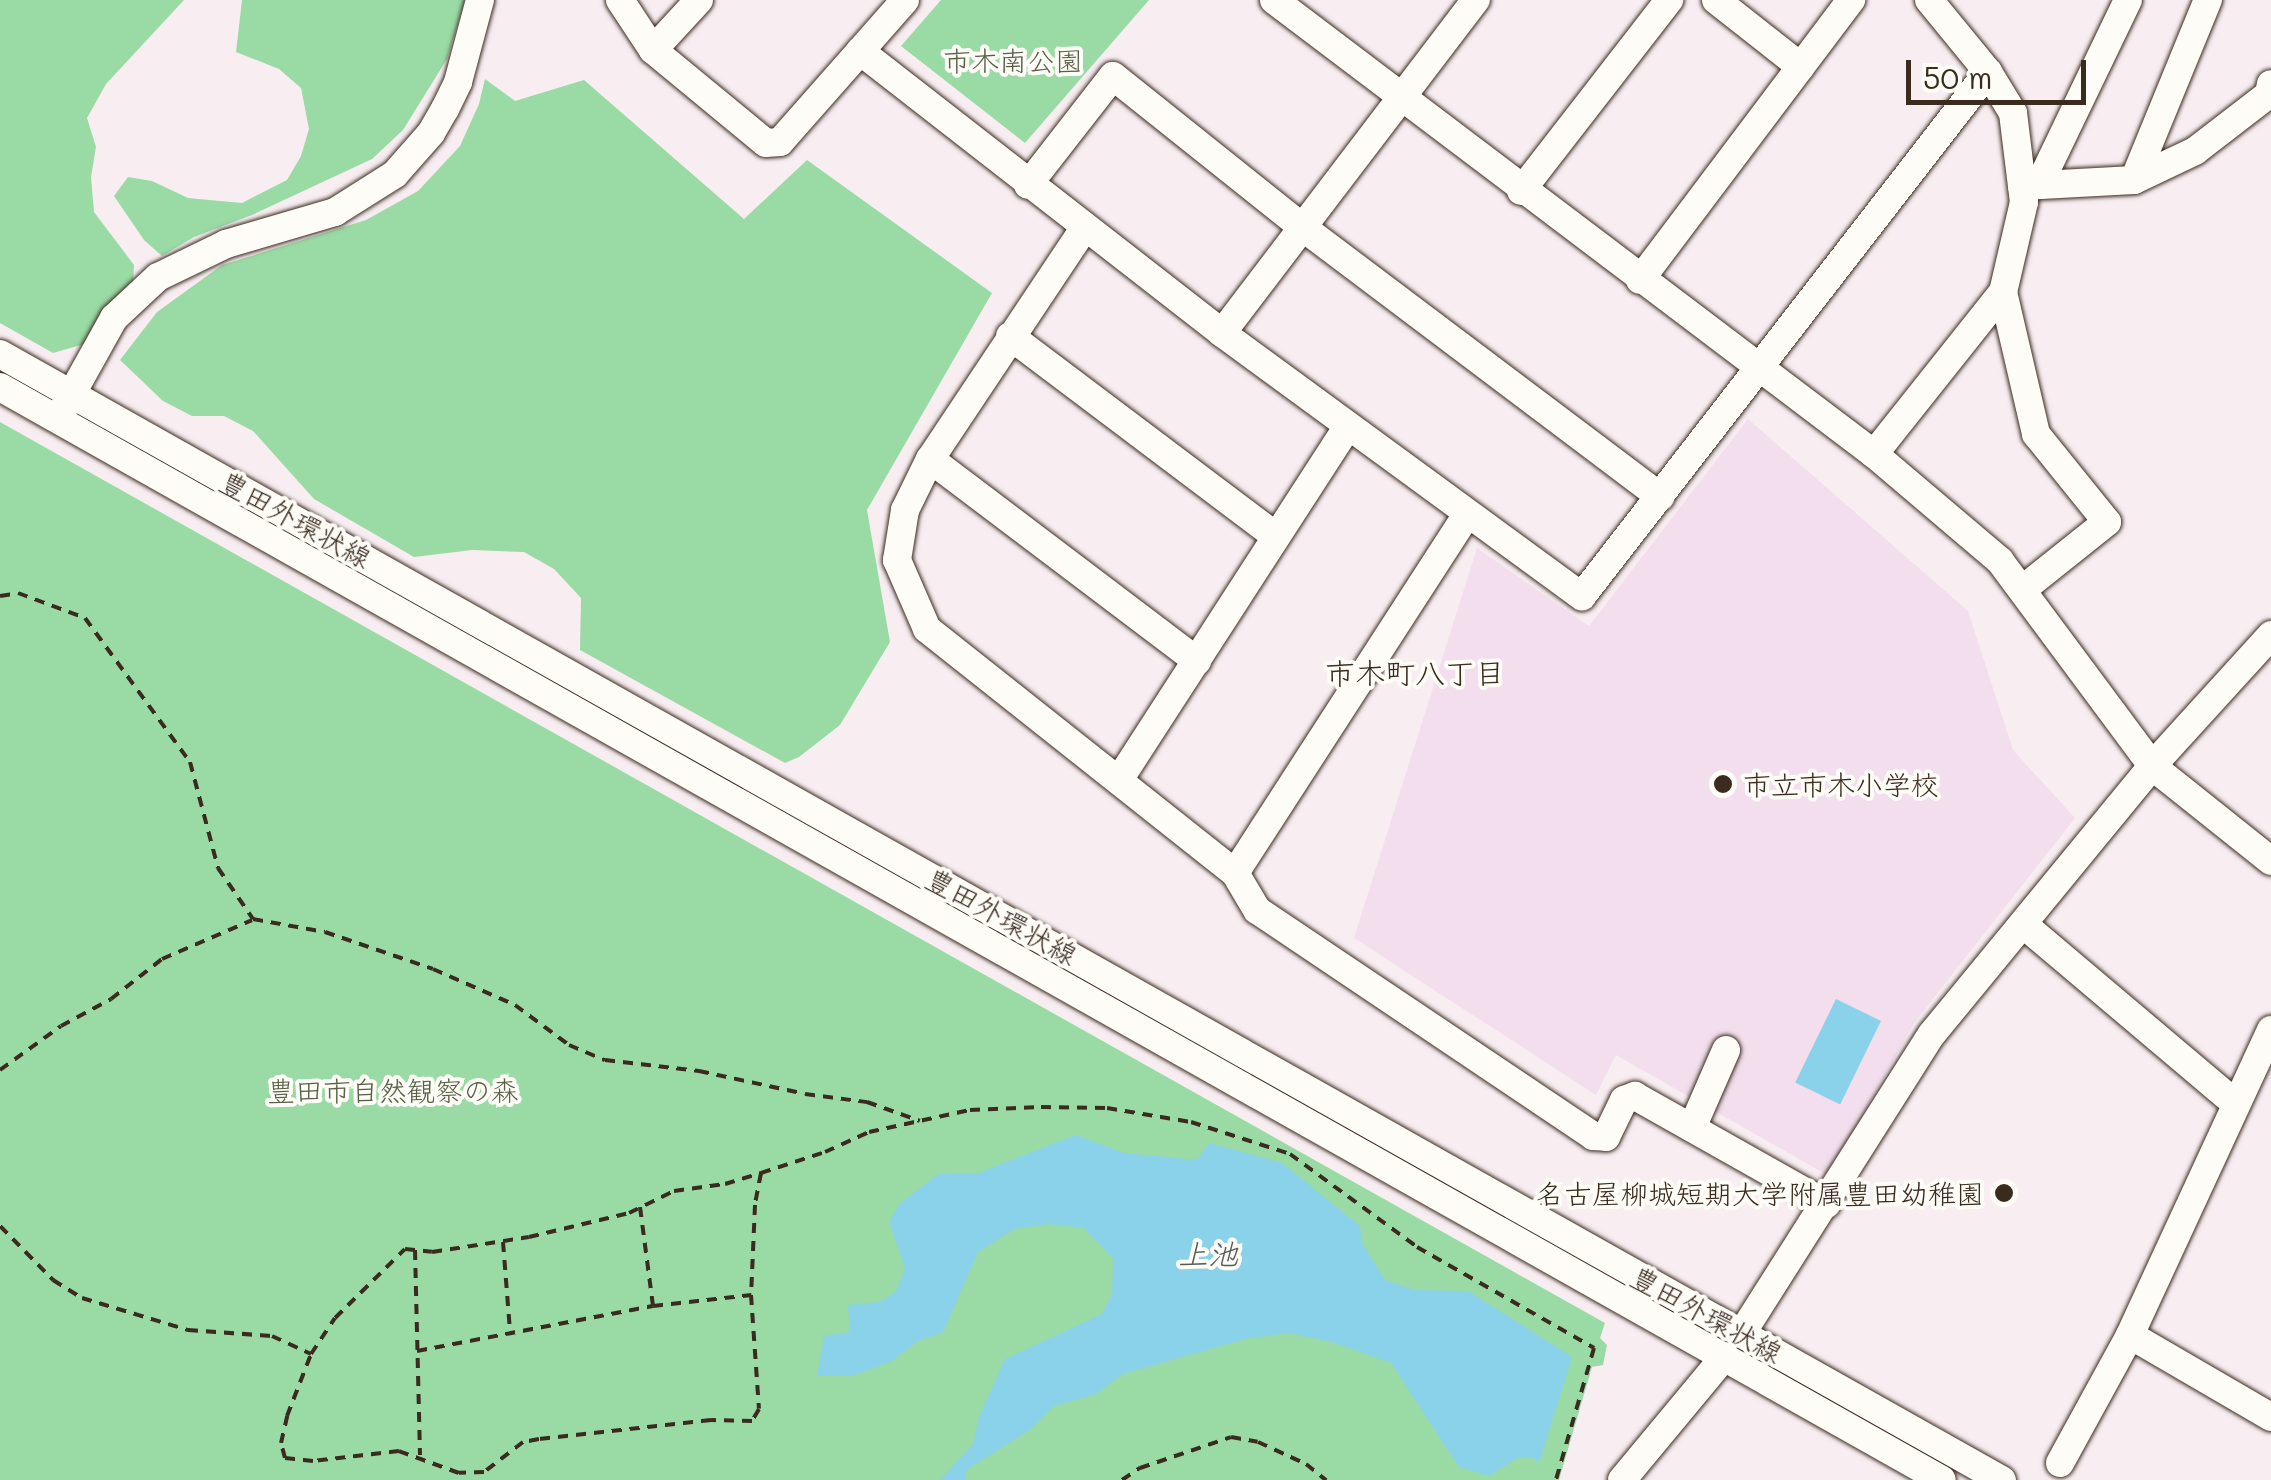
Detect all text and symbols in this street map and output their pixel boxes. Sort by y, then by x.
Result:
scale bar [1911,40,2091,102]
park label: 市木南公園 [943,43,1083,77]
text: 50 m [1923,57,1993,97]
street label: 豊田外環状線 [214,464,378,574]
district label: 市木町八丁目 [1325,654,1505,690]
place label: 市立市木小学校 [1743,767,1939,801]
marker: 市立市木小学校 [1712,773,1734,795]
street label: 豊田外環状線 [920,861,1084,971]
park label: 豊田市自然観察の森 [267,1073,519,1107]
place label: 名古屋柳城短期大学附属豊田幼稚園 [1536,1176,1984,1210]
marker: 名古屋柳城短期大学附属豊田幼稚園 [1993,1182,2015,1204]
water label: 上池 [1178,1235,1238,1271]
street label: 豊田外環状線 [1625,1259,1789,1369]

